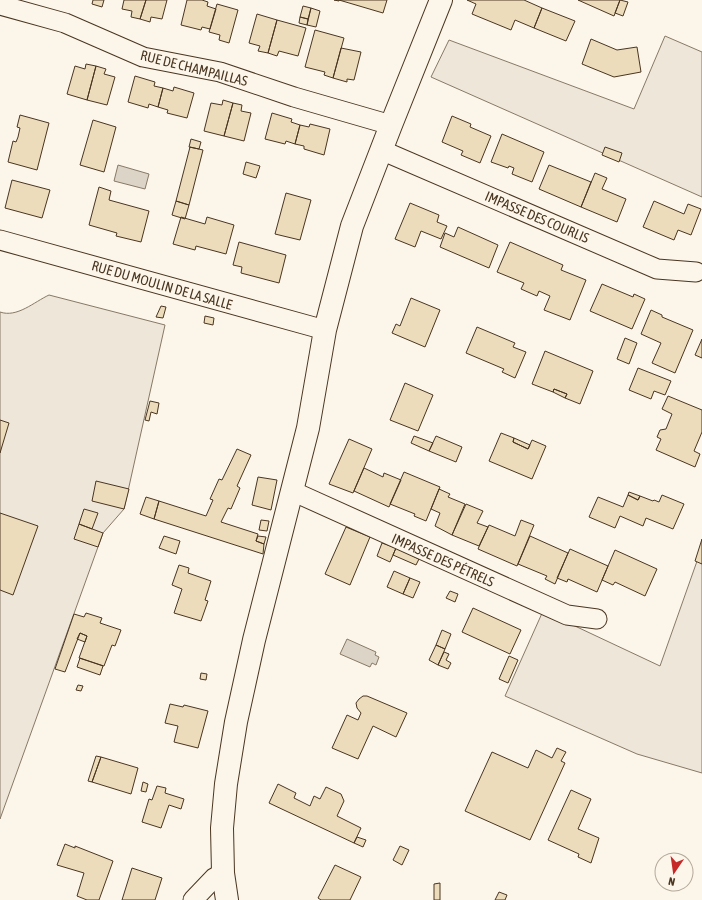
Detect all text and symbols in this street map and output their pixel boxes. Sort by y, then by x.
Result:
street label: RUE DE CHAMPAILLAS [139,47,249,89]
street label: IMPASSE DES COURLIS [482,188,592,246]
street label: RUE DU MOULIN DE LA SALLE [90,257,234,313]
street label: IMPASSE DES PÉTRELS [389,530,497,590]
north arrow [654,852,694,892]
text: N [667,875,676,888]

